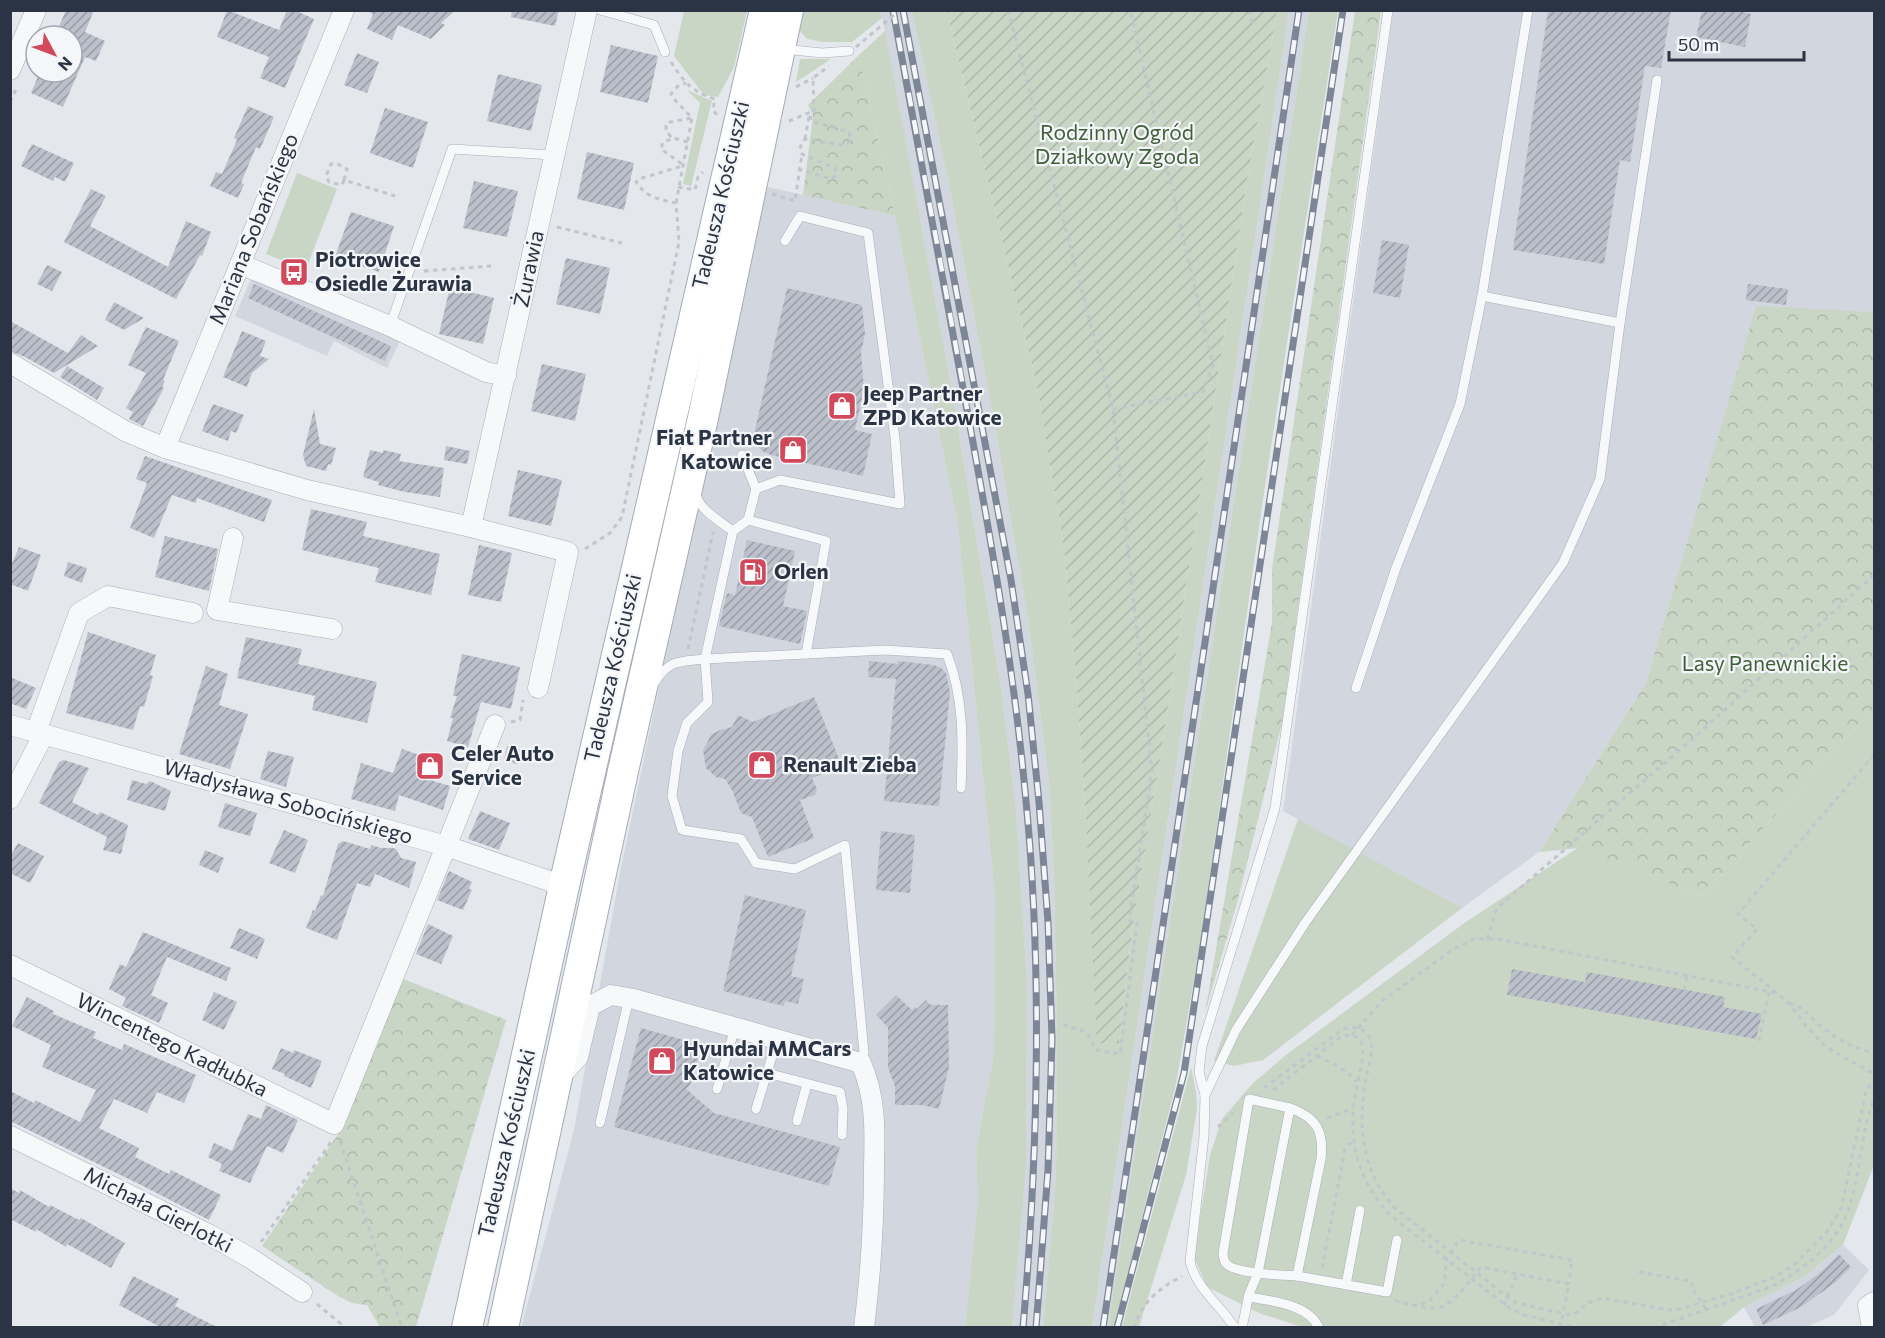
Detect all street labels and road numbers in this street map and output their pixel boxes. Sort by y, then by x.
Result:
street label: Tadeusza Kościuszki [686,98,753,291]
street label: Mariana Sobańskiego [203,129,302,328]
street label: Żurawia [507,228,548,309]
street label: Tadeusza Kościuszki [578,571,645,764]
street label: Władysława Sobocińskiego [161,753,416,848]
street label: Wincentego Kadłubka [73,986,272,1101]
street label: Tadeusza Kościuszki [472,1046,539,1239]
street label: Michała Gierlotki [80,1160,237,1257]

